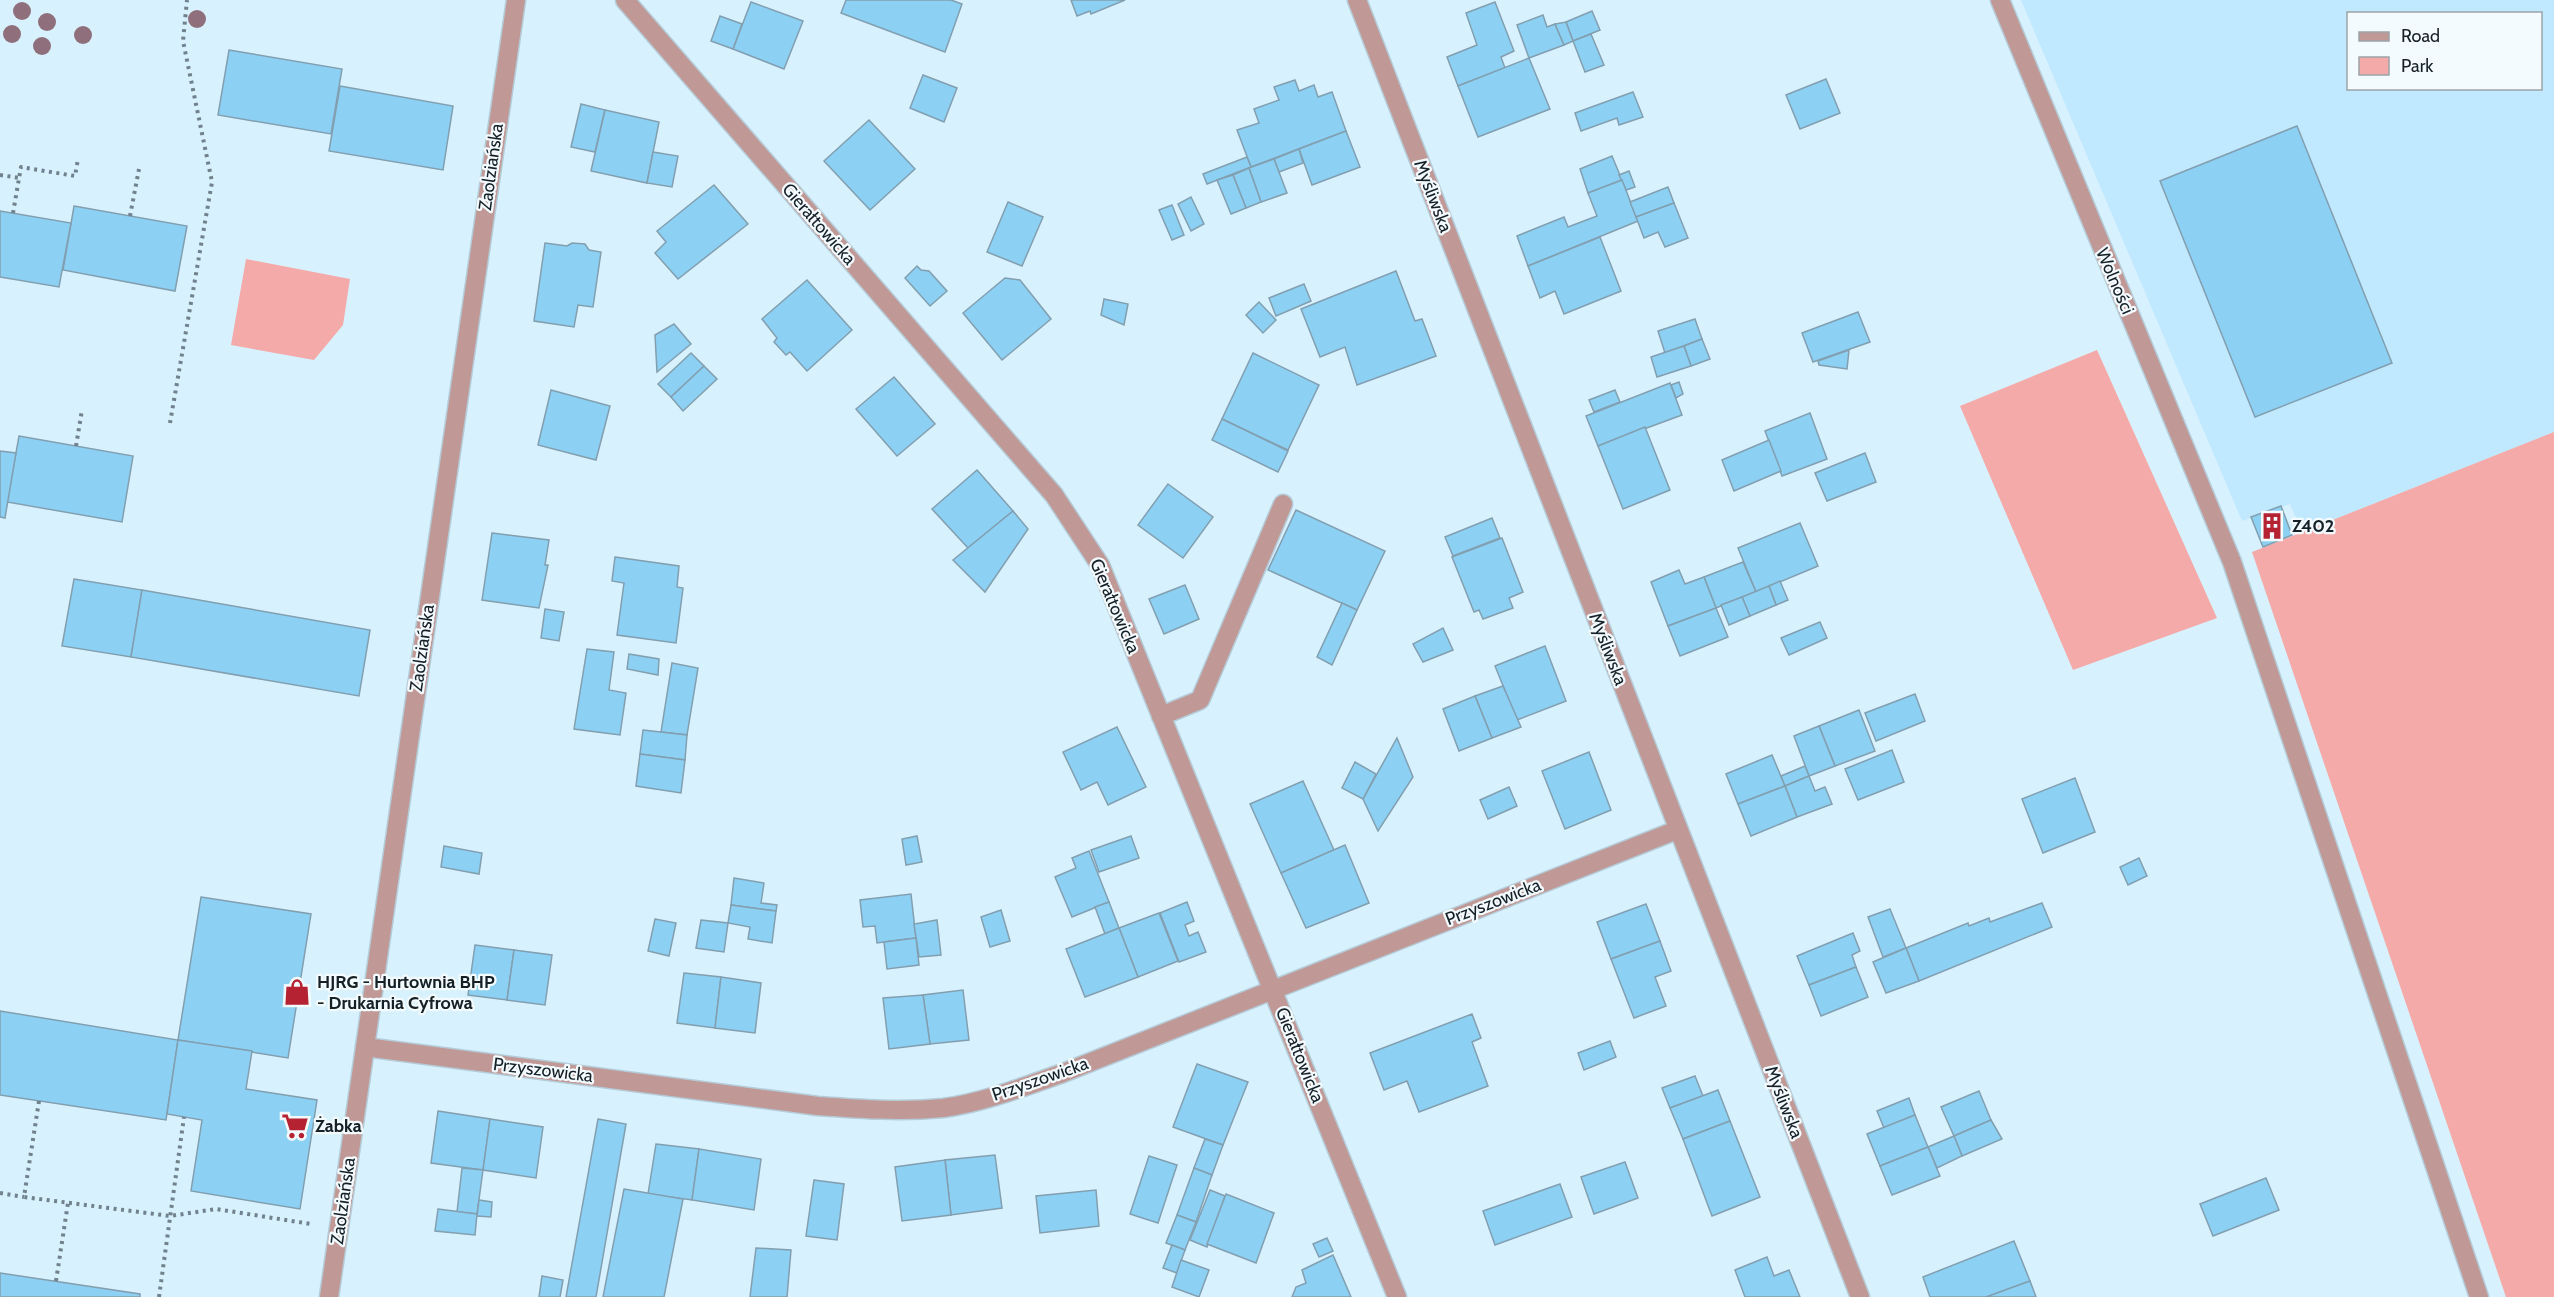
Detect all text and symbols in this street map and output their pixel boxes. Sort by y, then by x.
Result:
legend [2347,12,2542,90]
text: Road [2401,25,2440,47]
text: Park [2401,55,2434,77]
street label: Zaolziańska [474,122,508,212]
street label: Myśliwska [1409,157,1457,236]
street label: Gierałtowicka [778,179,861,270]
street label: Wolności [2091,245,2139,317]
building icon: Z402 [2257,511,2287,541]
place label: Z402 [2292,515,2334,537]
street label: Gierałtowicka [1085,555,1145,657]
street label: Zaolziańska [405,603,439,693]
street label: Myśliwska [1584,610,1632,689]
street label: Przyszowicka [1442,874,1544,930]
place label: HJRG - Hurtownia BHP - Drukarnia Cyfrowa [317,971,495,1014]
shop icon: HJRG - Hurtownia BHP - Drukarnia Cyfrowa [282,977,312,1007]
street label: Gierałtowicka [1271,1004,1329,1106]
street label: Przyszowicka [989,1052,1091,1106]
street label: Przyszowicka [492,1053,595,1087]
street label: Myśliwska [1760,1063,1808,1142]
supermarket icon: Żabka [280,1111,310,1141]
place label: Żabka [315,1115,362,1137]
street label: Zaolziańska [326,1156,360,1246]

